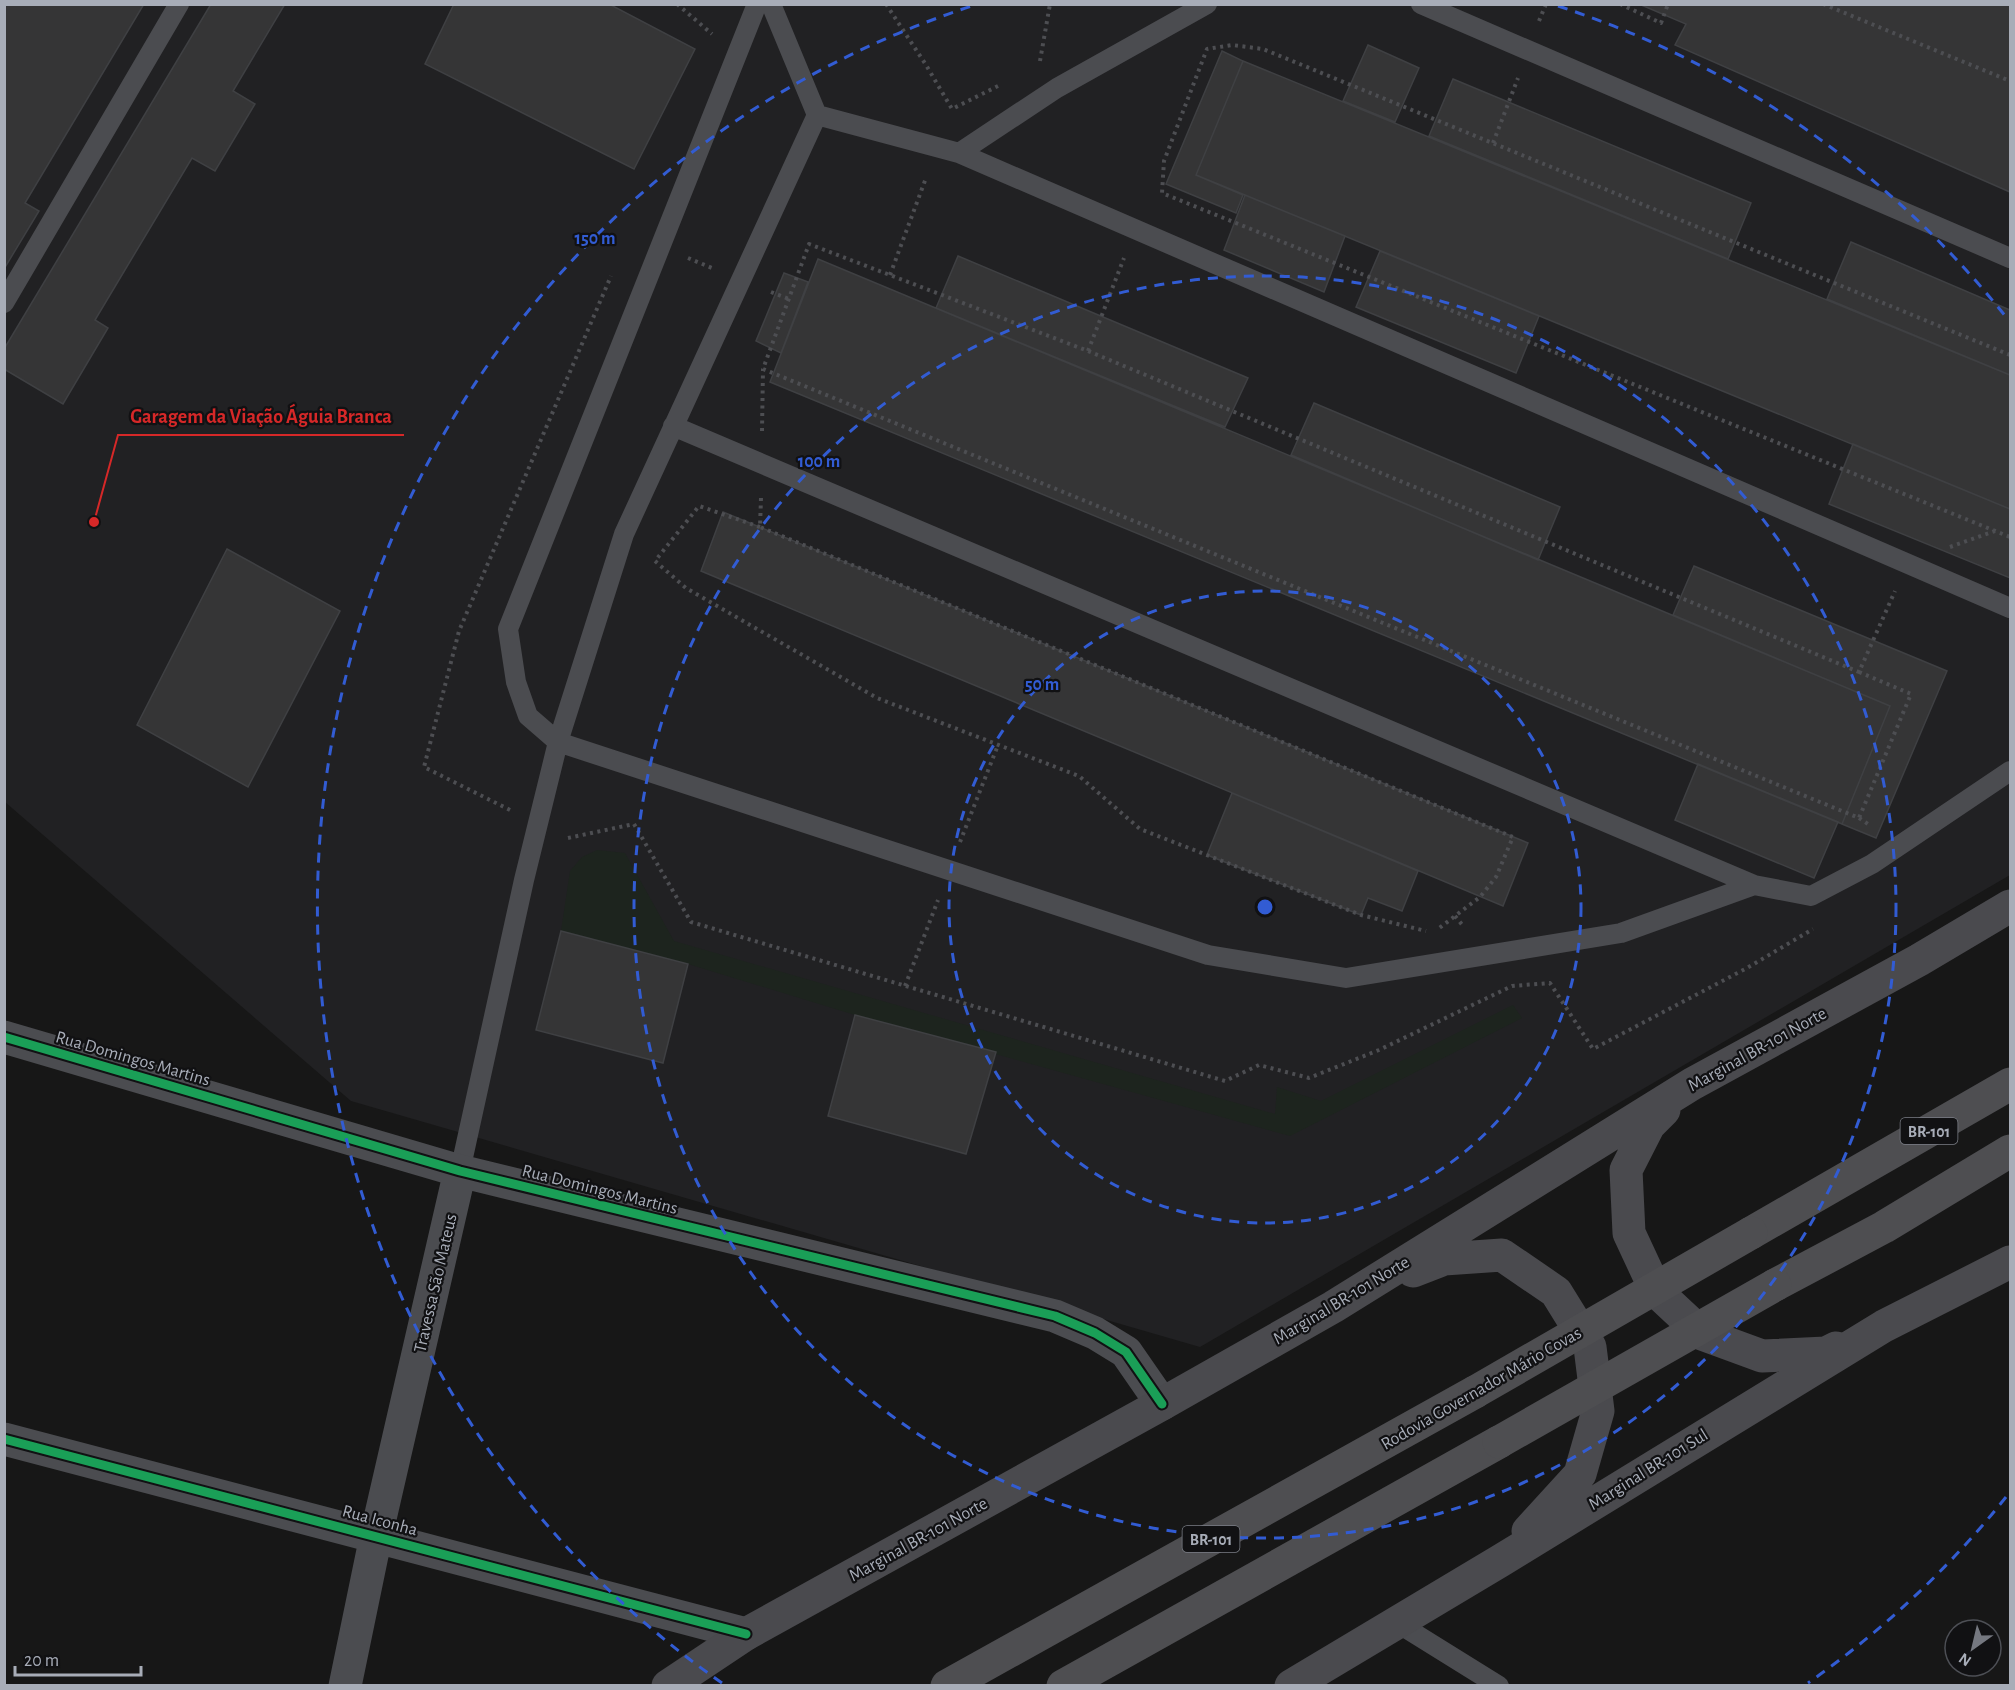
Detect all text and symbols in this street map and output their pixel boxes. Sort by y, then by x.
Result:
text: 150 m [575,230,615,248]
callout: Garagem da Viação Águia Branca [118,397,404,435]
text: Garagem da Viação Águia Branca [130,403,392,427]
text: 100 m [798,453,840,471]
text: 50 m [1025,676,1059,694]
centre of rings [1255,897,1275,917]
street label: Marginal BR-101 Norte [1685,1004,1830,1095]
street label: Rua Domingos Martins [53,1028,212,1090]
road number: BR-101 [1900,1118,1958,1144]
street label: Rua Domingos Martins [520,1162,679,1218]
street label: Travessa São Mateus [411,1212,461,1354]
street label: Marginal BR-101 Norte [1270,1253,1413,1349]
street label: Rodovia Governador Mário Covas [1378,1324,1585,1454]
street label: Marginal BR-101 Sul [1586,1426,1711,1514]
street label: Marginal BR-101 Norte [846,1494,991,1585]
street label: Rua Iconha [340,1502,419,1540]
road number: BR-101 [1182,1526,1240,1552]
north arrow [1943,1618,2003,1678]
scale bar [15,1639,141,1677]
text: N [1956,1650,1974,1669]
text: 20 m [24,1652,59,1670]

